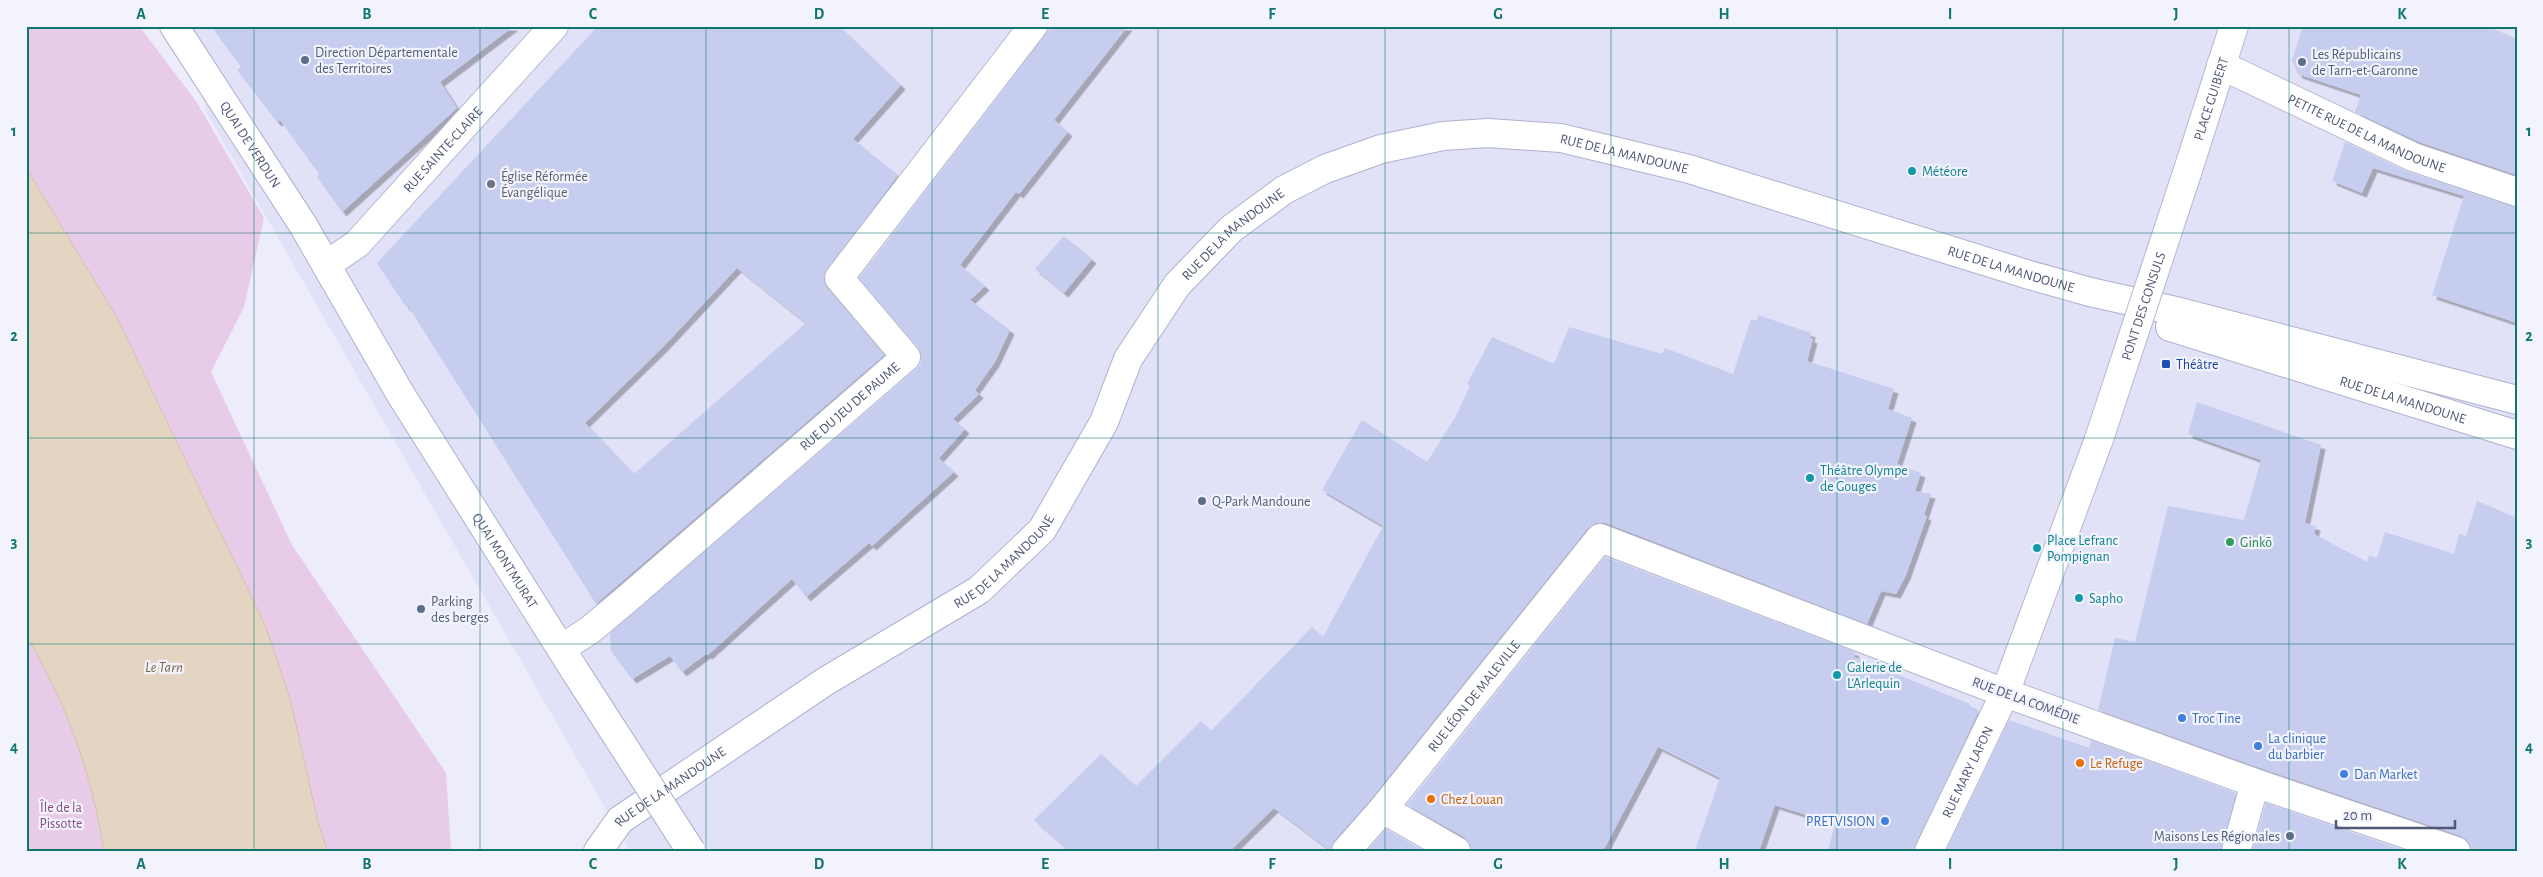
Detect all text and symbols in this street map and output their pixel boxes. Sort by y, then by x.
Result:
text: A [136,6,146,22]
text: B [362,6,372,22]
text: C [589,6,598,22]
text: D [814,6,825,22]
text: E [1041,6,1049,22]
text: F [1268,6,1276,22]
text: G [1493,6,1503,22]
text: H [1718,6,1730,22]
text: I [1948,6,1952,22]
text: J [2173,6,2179,22]
text: K [2397,6,2407,22]
place label: Direction Départementale des Territoires [315,46,458,76]
place label: Les Républicains de Tarn-et-Garonne [2312,48,2418,78]
marker: Direction Départementale des Territoires [299,54,311,66]
street label: PLACE GUIBERT [2192,55,2232,142]
marker: Les Républicains de Tarn-et-Garonne [2296,56,2308,68]
street label: PETITE RUE DE LA MANDOUNE [2285,92,2447,176]
street label: QUAI DE VERDUN [217,99,283,190]
street label: RUE SAINTE-CLAIRE [401,104,486,196]
text: 1 [11,123,17,139]
text: 1 [2526,123,2532,139]
street label: RUE DE LA MANDOUNE [1558,132,1690,177]
marker: Météore [1906,165,1918,177]
place label: Météore [1922,165,1968,179]
place label: Église Réformée Évangélique [501,167,588,200]
marker: Église Réformée Évangélique [485,178,497,190]
street label: RUE DE LA MANDOUNE [1180,186,1287,283]
street label: RUE DE LA MANDOUNE [1946,244,2076,295]
street label: PONT DES CONSULS [2120,251,2168,362]
text: 2 [10,328,18,344]
text: 2 [2525,328,2533,344]
marker: Théâtre [2160,358,2172,370]
place label: Théâtre [2176,358,2218,372]
street label: RUE DU JEU DE PAUME [798,360,903,454]
street label: RUE DE LA MANDOUNE [2338,374,2468,427]
place label: Théâtre Olympe de Gouges [1820,464,1908,494]
marker: Théâtre Olympe de Gouges [1804,472,1816,484]
marker: Q-Park Mandoune [1196,495,1208,507]
place label: Q-Park Mandoune [1212,495,1311,509]
street label: QUAI MONTMURAT [469,511,540,611]
street label: RUE DE LA MANDOUNE [952,513,1057,611]
text: 3 [11,534,18,550]
place label: Place Lefranc Pompignan [2047,534,2119,564]
text: 3 [2526,534,2533,550]
marker: Ginkō [2224,536,2236,548]
place label: Ginkō [2240,536,2272,550]
marker: Place Lefranc Pompignan [2031,542,2043,554]
marker: Sapho [2073,592,2085,604]
place label: Sapho [2089,592,2123,606]
place label: Parking des berges [431,595,489,625]
marker: Parking des berges [415,603,427,615]
street label: RUE LÉON DE MALEVILLE [1426,638,1523,755]
water label: Le Tarn [145,660,183,675]
place label: Galerie de L'Arlequin [1847,661,1902,691]
marker: Galerie de L'Arlequin [1831,669,1843,681]
street label: RUE DE LA COMÉDIE [1970,672,2082,727]
marker: Troc Tine [2176,712,2188,724]
place label: Troc Tine [2192,712,2241,726]
street label: RUE MARY LAFON [1940,724,1996,820]
place label: La clinique du barbier [2268,732,2326,762]
text: 4 [10,739,18,755]
text: 4 [2525,739,2533,755]
marker: La clinique du barbier [2252,740,2264,752]
street label: RUE DE LA MANDOUNE [612,745,729,829]
marker: Le Refuge [2074,757,2086,769]
place label: Le Refuge [2090,757,2143,771]
marker: Dan Market [2338,768,2350,780]
place label: Dan Market [2354,768,2418,782]
marker: Chez Louan [1425,793,1437,805]
place label: Chez Louan [1441,793,1503,807]
scale bar [2336,797,2454,829]
park label: Île de la Pissotte [39,799,83,831]
text: 20 m [2343,808,2372,823]
place label: PRETVISION [1806,815,1875,829]
marker: PRETVISION [1879,815,1891,827]
place label: Maisons Les Régionales [2154,830,2280,844]
marker: Maisons Les Régionales [2284,830,2296,842]
text: A [136,856,146,872]
text: B [362,856,372,872]
text: C [589,856,598,872]
text: D [814,856,825,872]
text: E [1041,856,1049,872]
text: F [1268,856,1276,872]
text: G [1493,856,1503,872]
text: H [1718,856,1730,872]
text: I [1948,856,1952,872]
text: J [2173,856,2179,872]
text: K [2397,856,2407,872]

